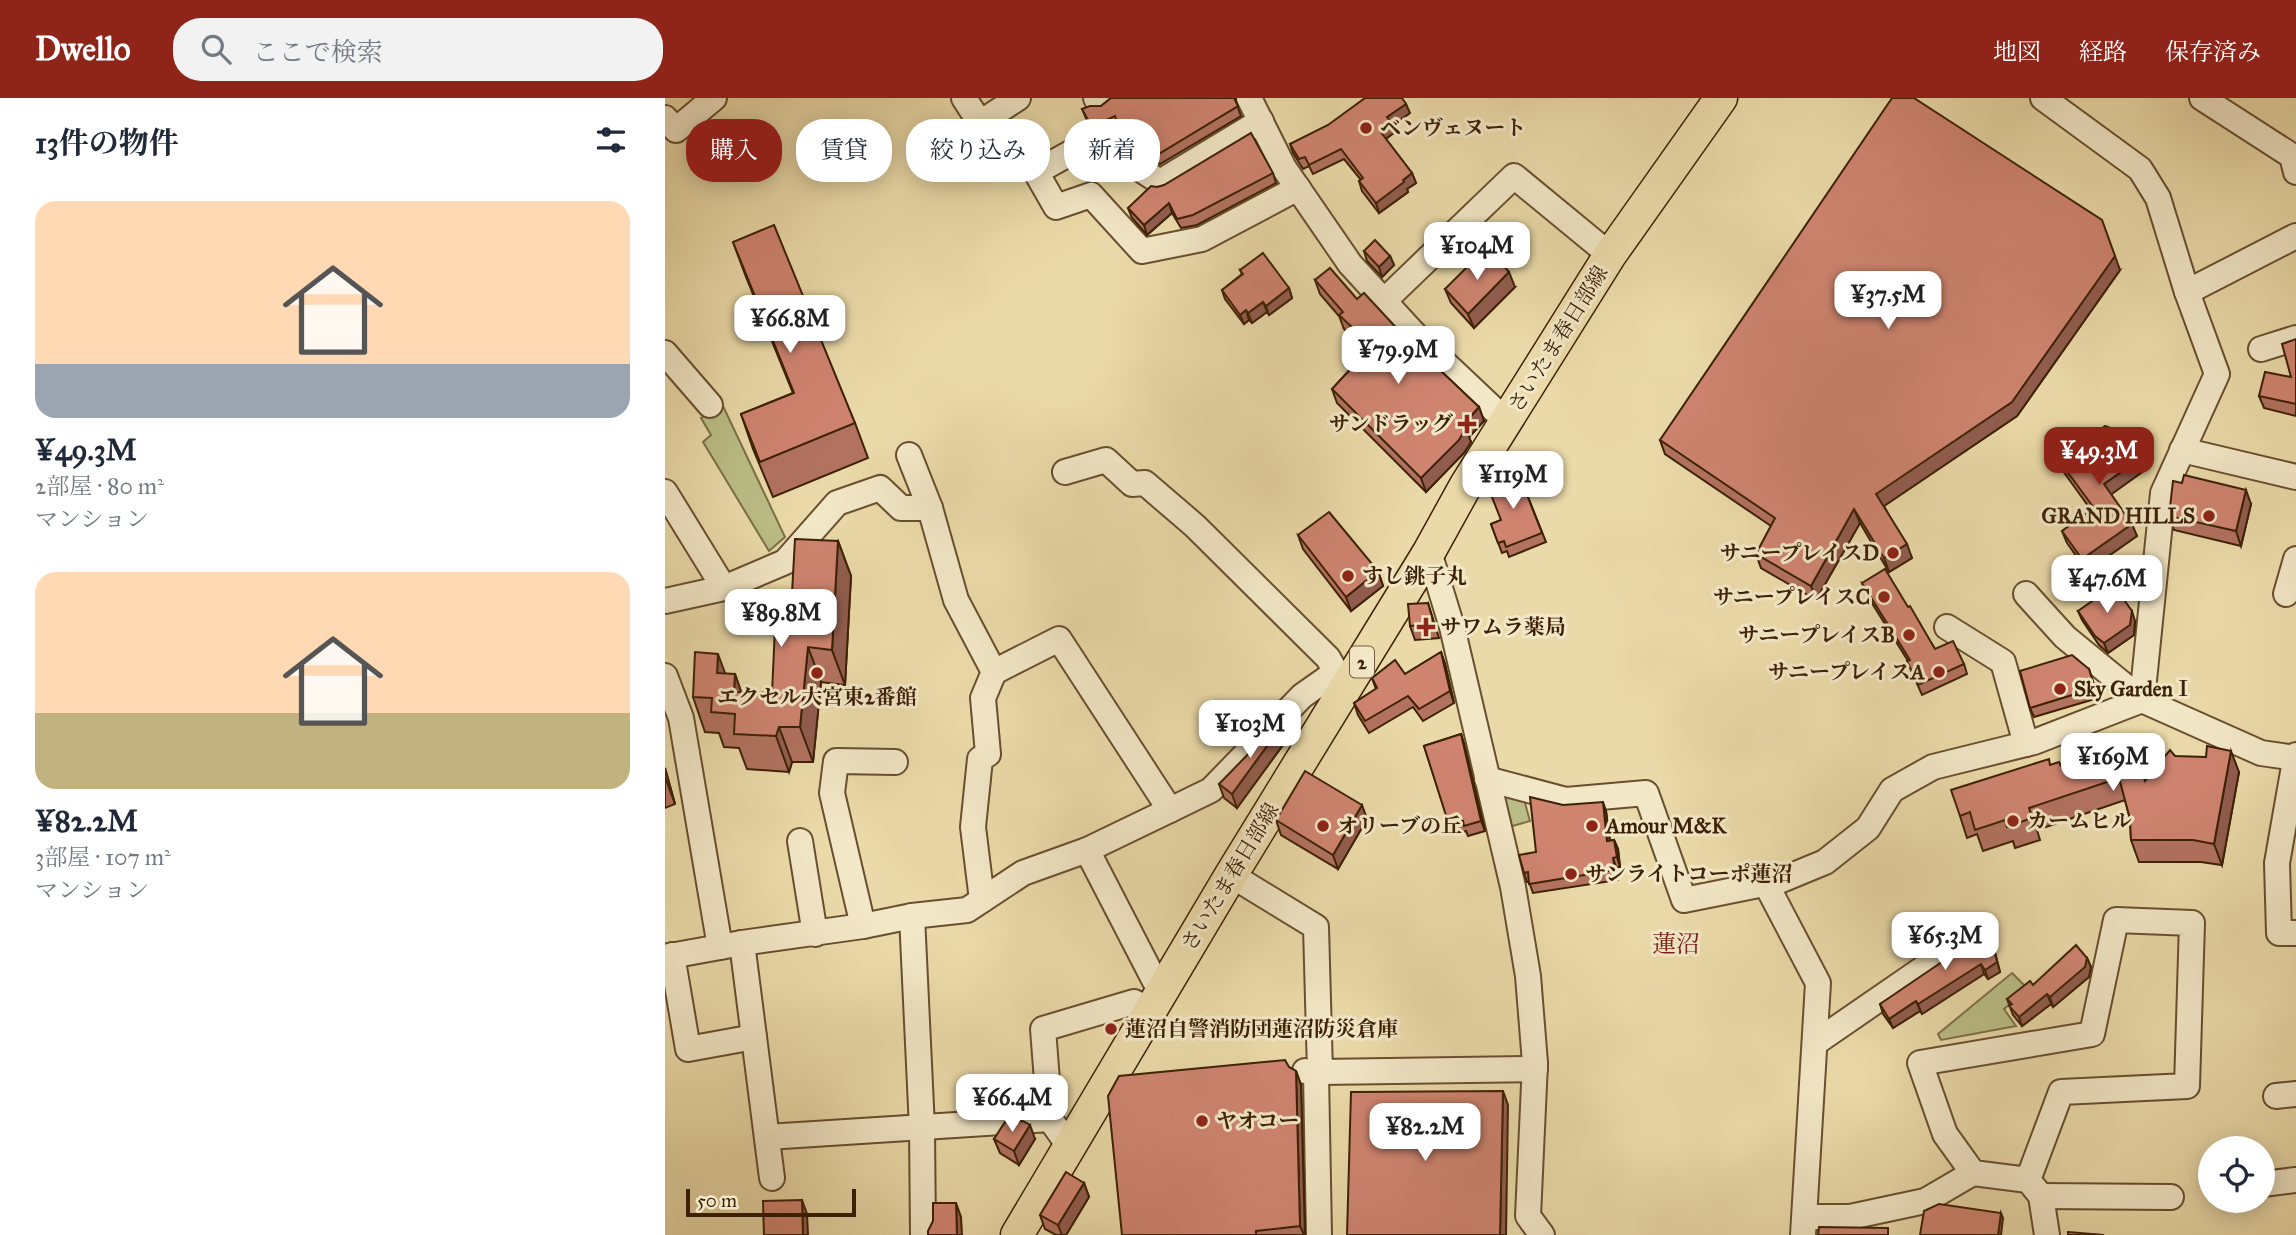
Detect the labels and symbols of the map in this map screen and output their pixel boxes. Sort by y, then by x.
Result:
place label: ベンヴェヌート [1380,115,1526,141]
marker: ベンヴェヌート [1358,120,1374,136]
pin: ¥104M [1428,222,1526,282]
street label: さいたま春日部線 [1502,261,1614,417]
pin: ¥37.5M [1831,272,1945,331]
pin: ¥66.8M [733,296,847,355]
pin: ¥79.9M [1341,327,1455,386]
place label: サンドラッグ [1328,411,1453,437]
marker: サンドラッグ [1459,416,1475,432]
pin: ¥49.3M [2042,428,2156,487]
pin: ¥119M [1464,452,1562,511]
place label: GRAND HILLS [2042,503,2195,529]
marker: GRAND HILLS [2201,508,2217,524]
place label: サニープレイスD [1719,540,1879,566]
marker: サニープレイスD [1885,545,1901,561]
pin: ¥47.6M [2050,556,2164,615]
place label: すし銚子丸 [1362,563,1467,589]
marker: すし銚子丸 [1340,568,1356,584]
place label: サニープレイスC [1713,584,1870,610]
pin: ¥89.8M [724,589,838,649]
marker: サニープレイスC [1876,589,1892,605]
place label: サワムラ薬局 [1440,614,1566,640]
marker: サワムラ薬局 [1418,619,1434,635]
place label: サニープレイスB [1738,622,1895,648]
marker: サニープレイスB [1901,627,1917,643]
road number: 2 [1350,646,1374,678]
place label: サニープレイスA [1768,659,1926,685]
marker: サニープレイスA [1931,664,1947,680]
marker: エクセル大宮東2番館 [809,665,825,681]
place label: Sky GardenⅠ [2074,676,2194,702]
marker: Sky GardenⅠ [2052,681,2068,697]
place label: エクセル大宮東2番館 [717,684,917,710]
pin: ¥103M [1201,700,1299,760]
pin: ¥169M [2064,734,2162,793]
street label: さいたま春日部線 [1176,798,1284,956]
place label: カームヒル [2027,808,2132,834]
place label: オリーブの丘 [1337,813,1462,839]
place label: Amour M&K [1604,813,1727,839]
marker: カームヒル [2005,813,2021,829]
marker: オリーブの丘 [1315,818,1331,834]
marker: Amour M&K [1584,818,1600,834]
place label: サンライトコーポ蓮沼 [1585,861,1792,887]
marker: サンライトコーポ蓮沼 [1563,866,1579,882]
pin: ¥65.3M [1888,912,2002,972]
district label: 蓮沼 [1652,929,1700,959]
place label: 蓮沼自警消防団蓮沼防災倉庫 [1125,1016,1398,1042]
marker: 蓮沼自警消防団蓮沼防災倉庫 [1103,1021,1119,1037]
pin: ¥66.4M [955,1074,1069,1134]
pin: ¥82.2M [1368,1104,1482,1163]
place label: ヤオコー [1216,1108,1299,1134]
marker: ヤオコー [1194,1113,1210,1129]
scale bar [686,1186,856,1218]

